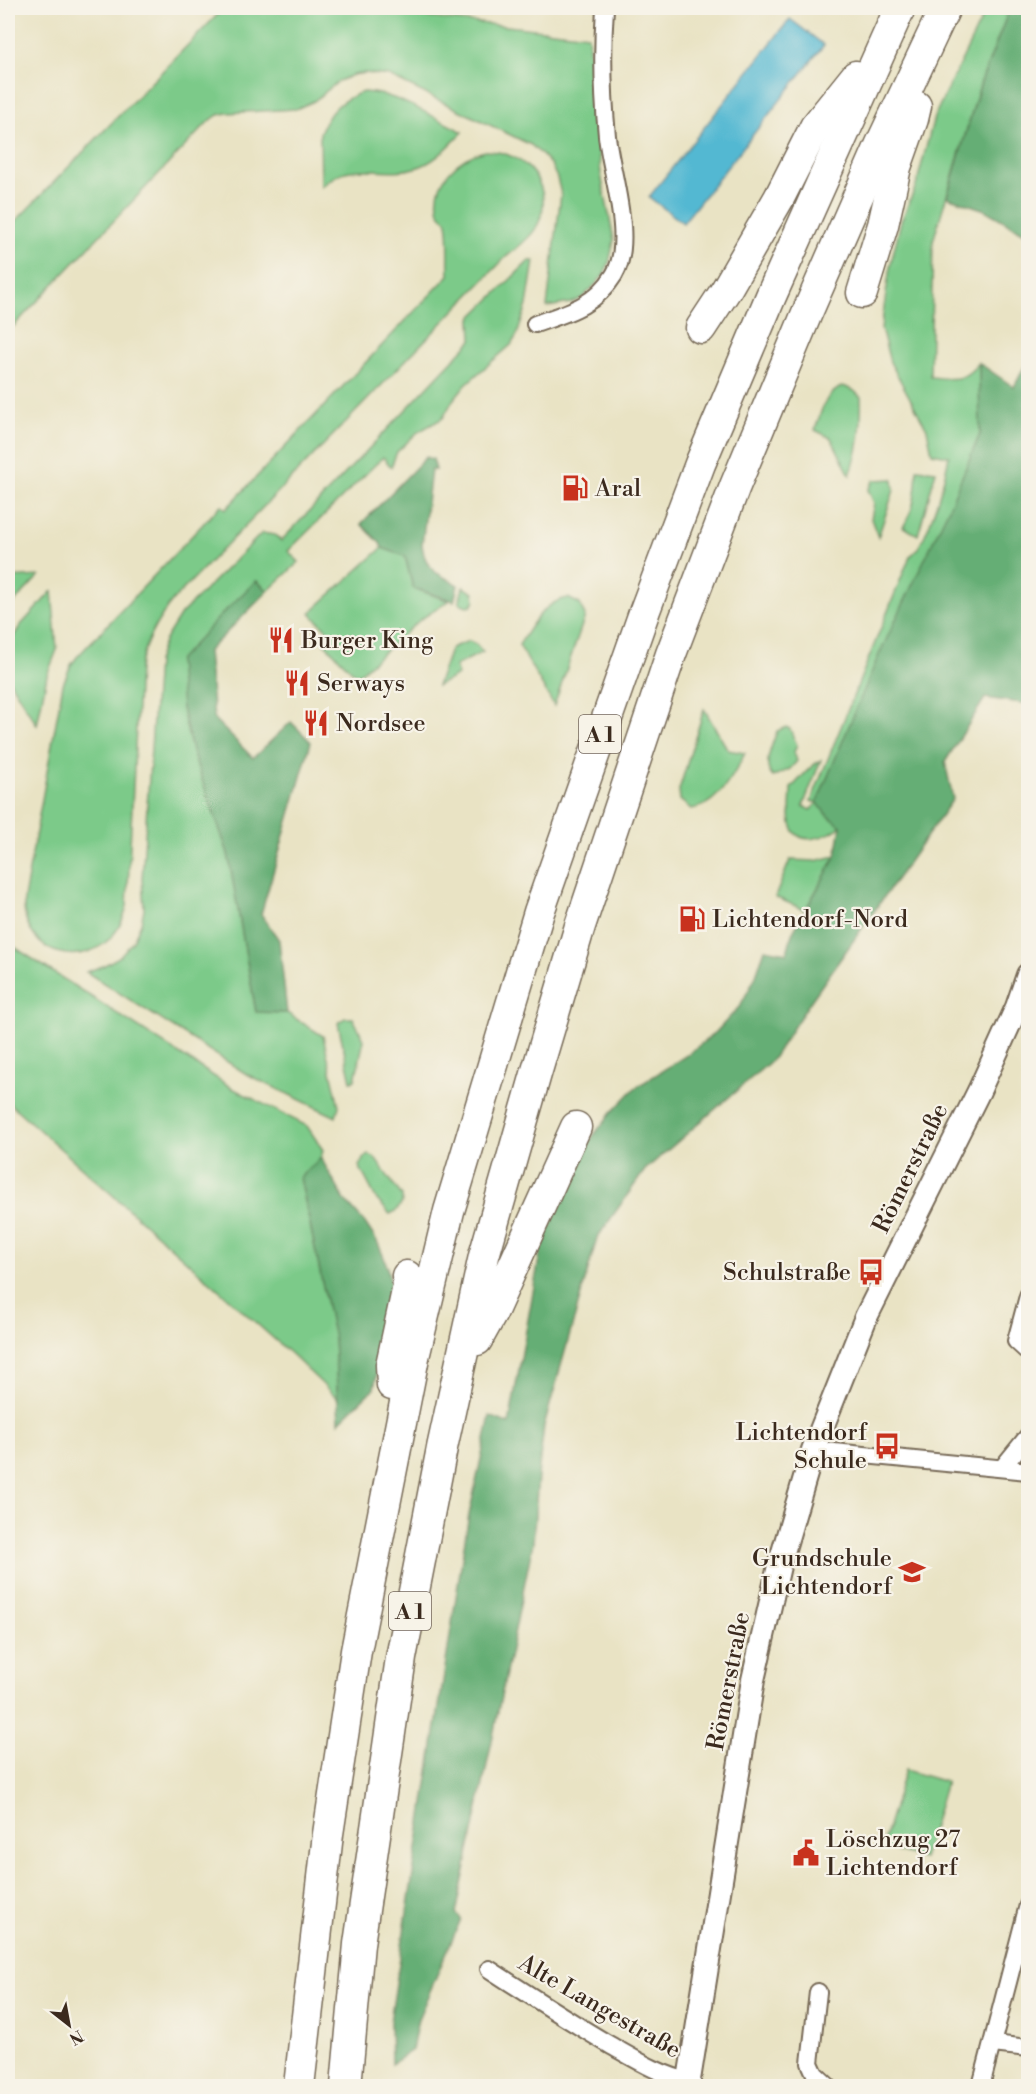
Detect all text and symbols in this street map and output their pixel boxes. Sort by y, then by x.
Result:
fuel station icon: Aral [560,473,590,503]
place label: Aral [594,474,641,504]
restaurant icon: Burger King [266,625,296,655]
place label: Burger King [300,626,434,656]
restaurant icon: Serways [282,668,312,698]
place label: Serways [317,669,405,699]
restaurant icon: Nordsee [301,708,331,738]
place label: Nordsee [336,709,426,739]
road number: A 1 [579,715,621,753]
fuel station icon: Lichtendorf-Nord [677,904,707,934]
place label: Lichtendorf-Nord [712,905,908,935]
street label: Römerstraße [867,1099,955,1238]
bus stop icon: Schulstraße [856,1257,886,1287]
place label: Schulstraße [723,1258,851,1288]
place label: Lichtendorf Schule [735,1418,868,1476]
bus stop icon: Lichtendorf Schule [872,1431,902,1461]
place label: Grundschule Lichtendorf [752,1544,893,1602]
school or university icon: Grundschule Lichtendorf [897,1557,927,1587]
road number: A 1 [389,1592,431,1630]
street label: Römerstraße [701,1609,757,1753]
place label: Löschzug 27 Lichtendorf [826,1825,960,1883]
public building icon: Löschzug 27 Lichtendorf [791,1838,821,1868]
street label: Alte Langestraße [512,1948,686,2066]
north arrow [39,1995,99,2055]
text: N [65,2025,87,2049]

